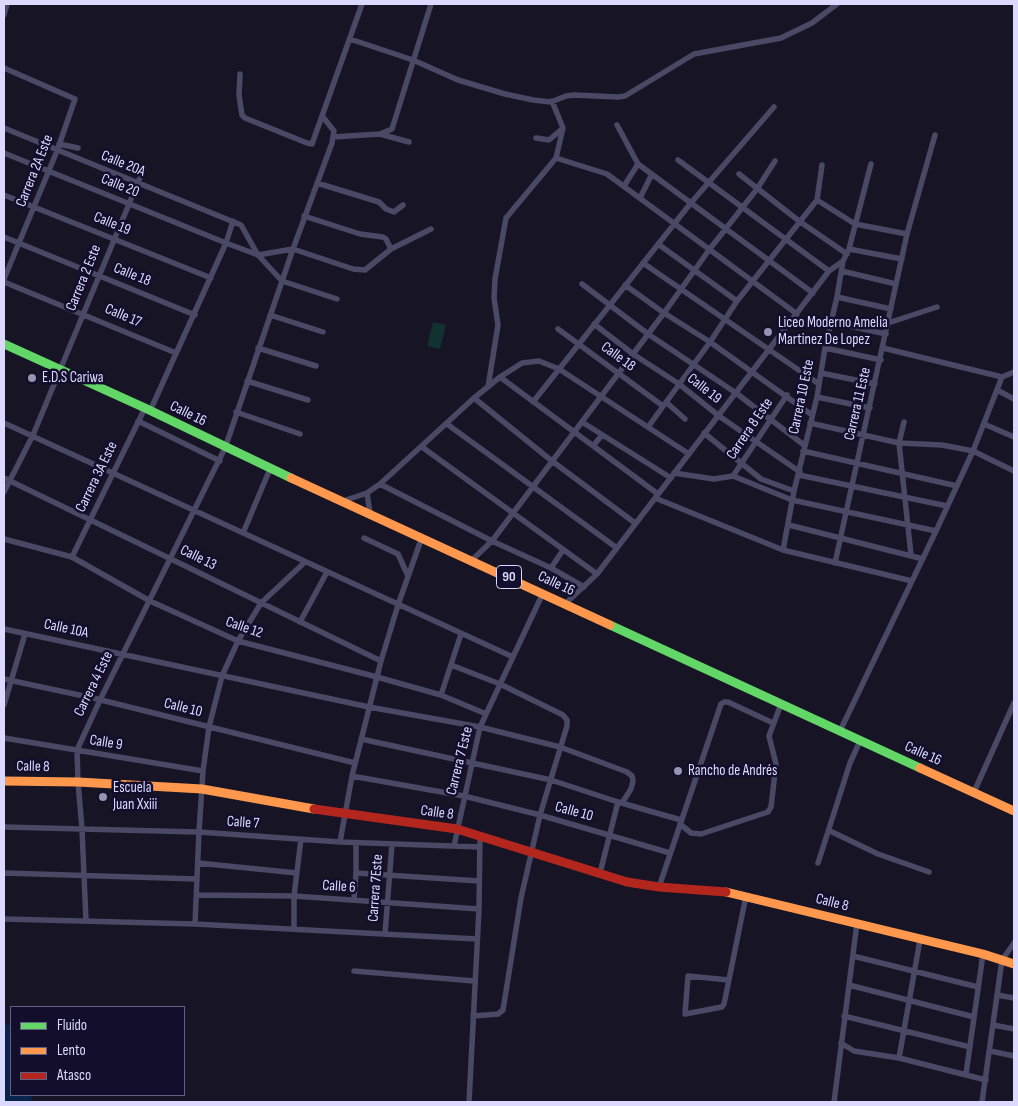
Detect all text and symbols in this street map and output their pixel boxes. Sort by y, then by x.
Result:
street label: Carrera 2A Este [12,132,58,210]
street label: Calle 20A [98,147,148,181]
street label: Calle 20 [98,170,142,202]
street label: Calle 19 [91,208,133,240]
street label: Carrera 2 Este [63,242,105,314]
street label: Calle 18 [111,259,153,291]
street label: Calle 17 [102,300,144,332]
place label: Liceo Moderno Amelia Martinez De Lopez [778,314,888,349]
marker: Liceo Moderno Amelia Martinez De Lopez [762,326,774,338]
street label: Calle 18 [597,338,639,376]
street label: Carrera 10 Este [785,358,819,436]
street label: Carrera 11 Este [841,366,875,442]
place label: E.D.S Cariwa [42,369,104,387]
street label: Calle 19 [683,370,725,408]
marker: E.D.S Cariwa [26,372,38,384]
street label: Carrera 8 Este [723,395,777,463]
street label: Calle 16 [167,397,209,431]
street label: Carrera 3A Este [72,439,122,515]
street label: Calle 13 [177,542,219,574]
road number: 90 [496,566,522,588]
street label: Calle 16 [535,568,577,600]
street label: Calle 12 [223,613,265,643]
street label: Calle 10A [42,616,90,642]
street label: Carrera 4 Este [71,649,117,719]
street label: Calle 10 [162,695,204,721]
street label: Carrera 7 Este [443,725,477,797]
street label: Calle 9 [88,731,124,755]
street label: Calle 16 [902,738,944,770]
street label: Calle 8 [16,758,50,776]
place label: Rancho de Andrés [688,762,777,780]
marker: Rancho de Andrés [672,765,684,777]
place label: Escuela Juan Xxiii [113,779,157,814]
marker: Escuela Juan Xxiii [97,791,109,803]
street label: Calle 10 [553,798,595,826]
street label: Calle 8 [419,802,455,824]
street label: Calle 7 [226,813,260,833]
street label: Carrera 7Este [365,854,387,922]
street label: Calle 6 [322,877,356,897]
street label: Calle 8 [814,890,850,916]
legend [10,1006,185,1096]
text: Fluido [57,1016,87,1035]
text: Lento [57,1041,86,1060]
text: Atasco [57,1066,91,1085]

